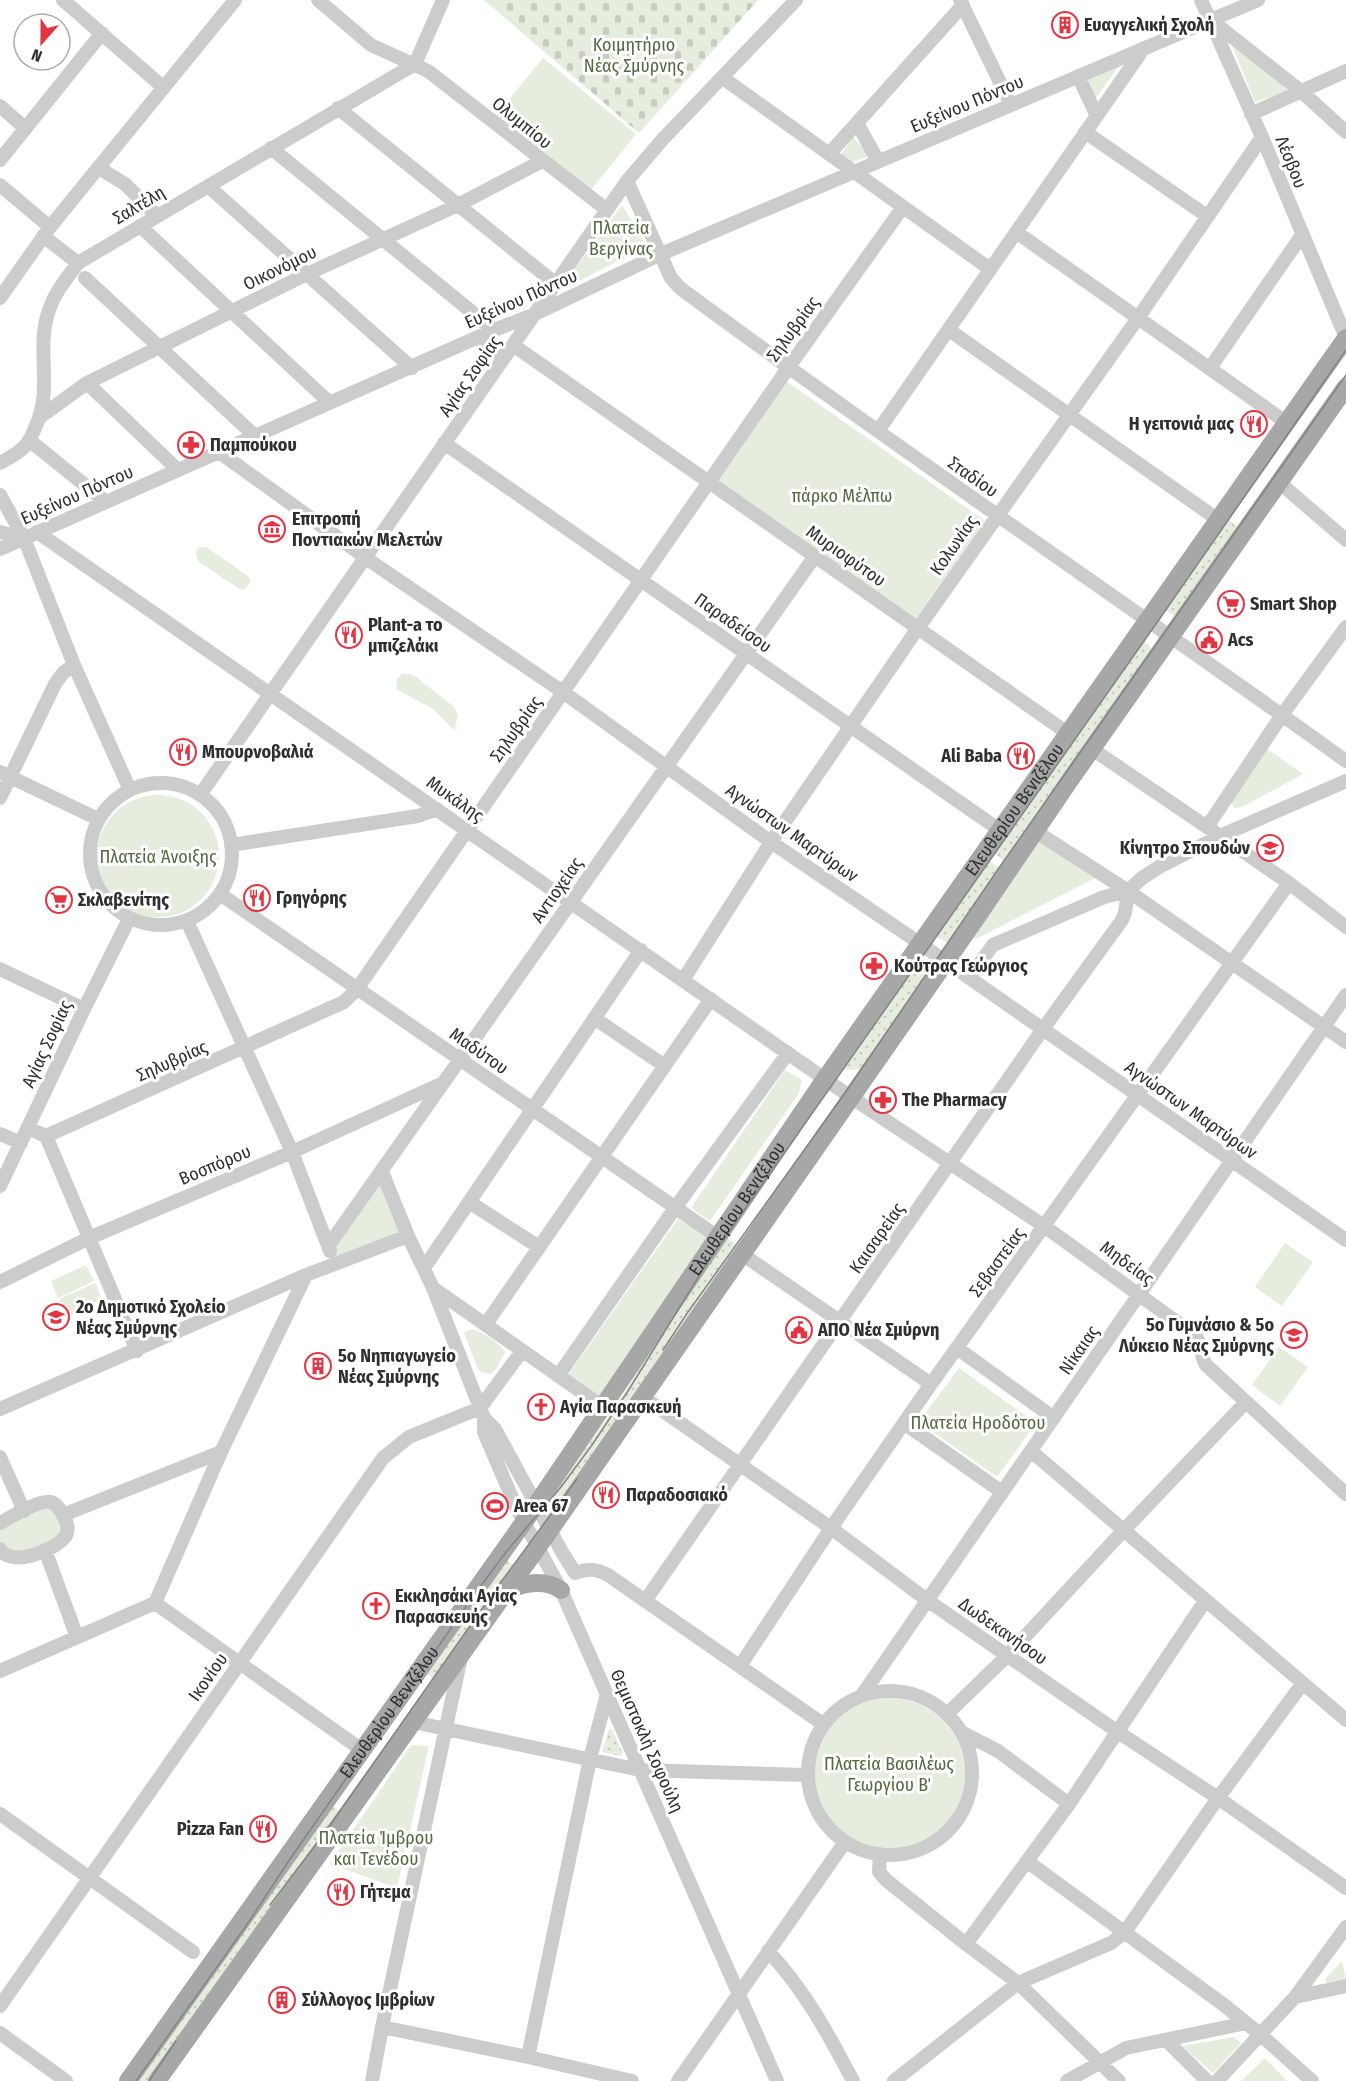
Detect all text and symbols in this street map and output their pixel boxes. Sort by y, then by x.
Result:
building icon: Ευαγγελική Σχολή [1050,10,1080,40]
north arrow [12,12,72,72]
place label: Ευαγγελική Σχολή [1084,14,1214,36]
park label: Κοιμητήριο Νέας Σμύρνης [584,34,685,77]
text: N [29,45,45,66]
street label: Ευξείνου Πόντου [907,70,1027,138]
street label: Ολυμπίου [488,92,556,154]
street label: Λέσβου [1271,133,1311,191]
street label: Σαλτέλη [109,181,169,229]
park label: Πλατεία Βεργίνας [589,217,653,260]
street label: Οικονόμου [240,241,320,295]
street label: Ευξείνου Πόντου [461,264,581,334]
street label: Σηλυβρίας [762,292,824,366]
street label: Αγίας Σοφίας [434,331,506,421]
restaurant icon: Η γειτονιά μας [1239,409,1269,439]
place label: Η γειτονιά μας [1129,413,1234,435]
pharmacy icon: Παμπούκου [176,430,206,460]
place label: Παμπούκου [210,434,297,456]
street label: Σταδίου [944,452,1002,502]
street label: Ευξείνου Πόντου [17,460,137,530]
park label: πάρκο Μέλπω [792,485,892,507]
place label: Επιτροπή Ποντιακών Μελετών [292,508,443,551]
street label: Κολωνίας [925,510,983,579]
museum icon: Επιτροπή Ποντιακών Μελετών [257,514,287,544]
street label: Μυριοφύτου [802,521,890,591]
street label: Παραδείσου [690,588,776,658]
supermarket icon: Smart Shop [1216,589,1246,619]
place label: Smart Shop [1250,593,1337,615]
place label: Plant-a το μπιζελάκι [368,614,443,657]
restaurant icon: Plant-a το μπιζελάκι [334,620,364,650]
public building icon: Acs [1194,625,1224,655]
place label: Acs [1227,629,1254,651]
street label: Σηλυβρίας [485,692,547,766]
restaurant icon: Μπουρνοβαλιά [168,737,198,767]
street label: Ελευθερίου Βενιζέλου [960,739,1069,880]
place label: Μπουρνοβαλιά [202,741,314,763]
restaurant icon: Ali Baba [1006,741,1036,771]
place label: Ali Baba [940,745,1002,767]
street label: Μυκάλης [422,771,488,827]
street label: Αγνώστων Μαρτύρων [721,779,863,887]
school or university icon: Κίνητρο Σπουδών [1255,833,1285,863]
place label: Κίνητρο Σπουδών [1120,837,1251,859]
park label: Πλατεία Άνοιξης [99,846,217,868]
street label: Αντιοχείας [526,853,588,927]
restaurant icon: Γρηγόρης [242,883,272,913]
supermarket icon: Σκλαβενίτης [44,885,74,915]
place label: Γρηγόρης [276,887,347,909]
place label: Σκλαβενίτης [78,889,169,911]
pharmacy icon: Κούτρας Γεώργιος [859,951,889,981]
place label: Κούτρας Γεώργιος [894,955,1028,977]
street label: Αγίας Σοφίας [17,996,77,1091]
street label: Μαδύτου [445,1023,513,1079]
street label: Σηλυβρίας [133,1035,211,1086]
street label: Αγνώστων Μαρτύρων [1120,1056,1262,1164]
pharmacy icon: The Pharmacy [868,1085,898,1115]
place label: The Pharmacy [902,1089,1007,1111]
street label: Ελευθερίου Βενιζέλου [684,1138,790,1280]
street label: Βοσπόρου [176,1140,254,1190]
street label: Καισαρείας [845,1198,910,1278]
street label: Σεβαστείας [964,1223,1030,1301]
street label: Μηδείας [1096,1236,1158,1290]
place label: 2ο Δημοτικό Σχολείο Νέας Σμύρνης [75,1296,226,1339]
school or university icon: 2ο Δημοτικό Σχολείο Νέας Σμύρνης [41,1302,71,1332]
place label: 5ο Γυμνάσιο & 5ο Λύκειο Νέας Σμύρνης [1118,1314,1274,1357]
public building icon: ΑΠΟ Νέα Σμύρνη [784,1315,814,1345]
place label: ΑΠΟ Νέα Σμύρνη [817,1319,939,1341]
school or university icon: 5ο Γυμνάσιο & 5ο Λύκειο Νέας Σμύρνης [1279,1320,1309,1350]
street label: Νίκαιας [1054,1321,1104,1379]
place label: 5ο Νηπιαγωγείο Νέας Σμύρνης [338,1345,456,1388]
building icon: 5ο Νηπιαγωγείο Νέας Σμύρνης [303,1351,333,1381]
church icon: Αγία Παρασκευή [526,1392,556,1422]
place label: Αγία Παρασκευή [559,1396,682,1418]
park label: Πλατεία Ηροδότου [911,1412,1045,1434]
restaurant icon: Παραδοσιακό [591,1480,621,1510]
place label: Παραδοσιακό [626,1484,728,1506]
sports icon: Area 67 [480,1491,510,1521]
place label: Area 67 [513,1495,569,1517]
place label: Εκκλησάκι Αγίας Παρασκευής [395,1585,517,1628]
church icon: Εκκλησάκι Αγίας Παρασκευής [361,1591,391,1621]
street label: Δωδεκανήσου [955,1592,1051,1670]
street label: Ελευθερίου Βενιζέλου [335,1642,444,1783]
street label: Ικονίου [184,1649,232,1705]
street label: Θεμιστοκλή Σοφούλη [606,1666,688,1816]
park label: Πλατεία Βασιλέως Γεωργίου Β΄ [824,1753,954,1796]
restaurant icon: Pizza Fan [248,1814,278,1844]
place label: Pizza Fan [177,1818,244,1840]
park label: Πλατεία Ίμβρου και Τενέδου [319,1827,433,1870]
restaurant icon: Γήτεμα [326,1877,356,1907]
place label: Γήτεμα [360,1881,411,1903]
building icon: Σύλλογος Ιμβρίων [267,1985,297,2015]
place label: Σύλλογος Ιμβρίων [302,1989,435,2011]

